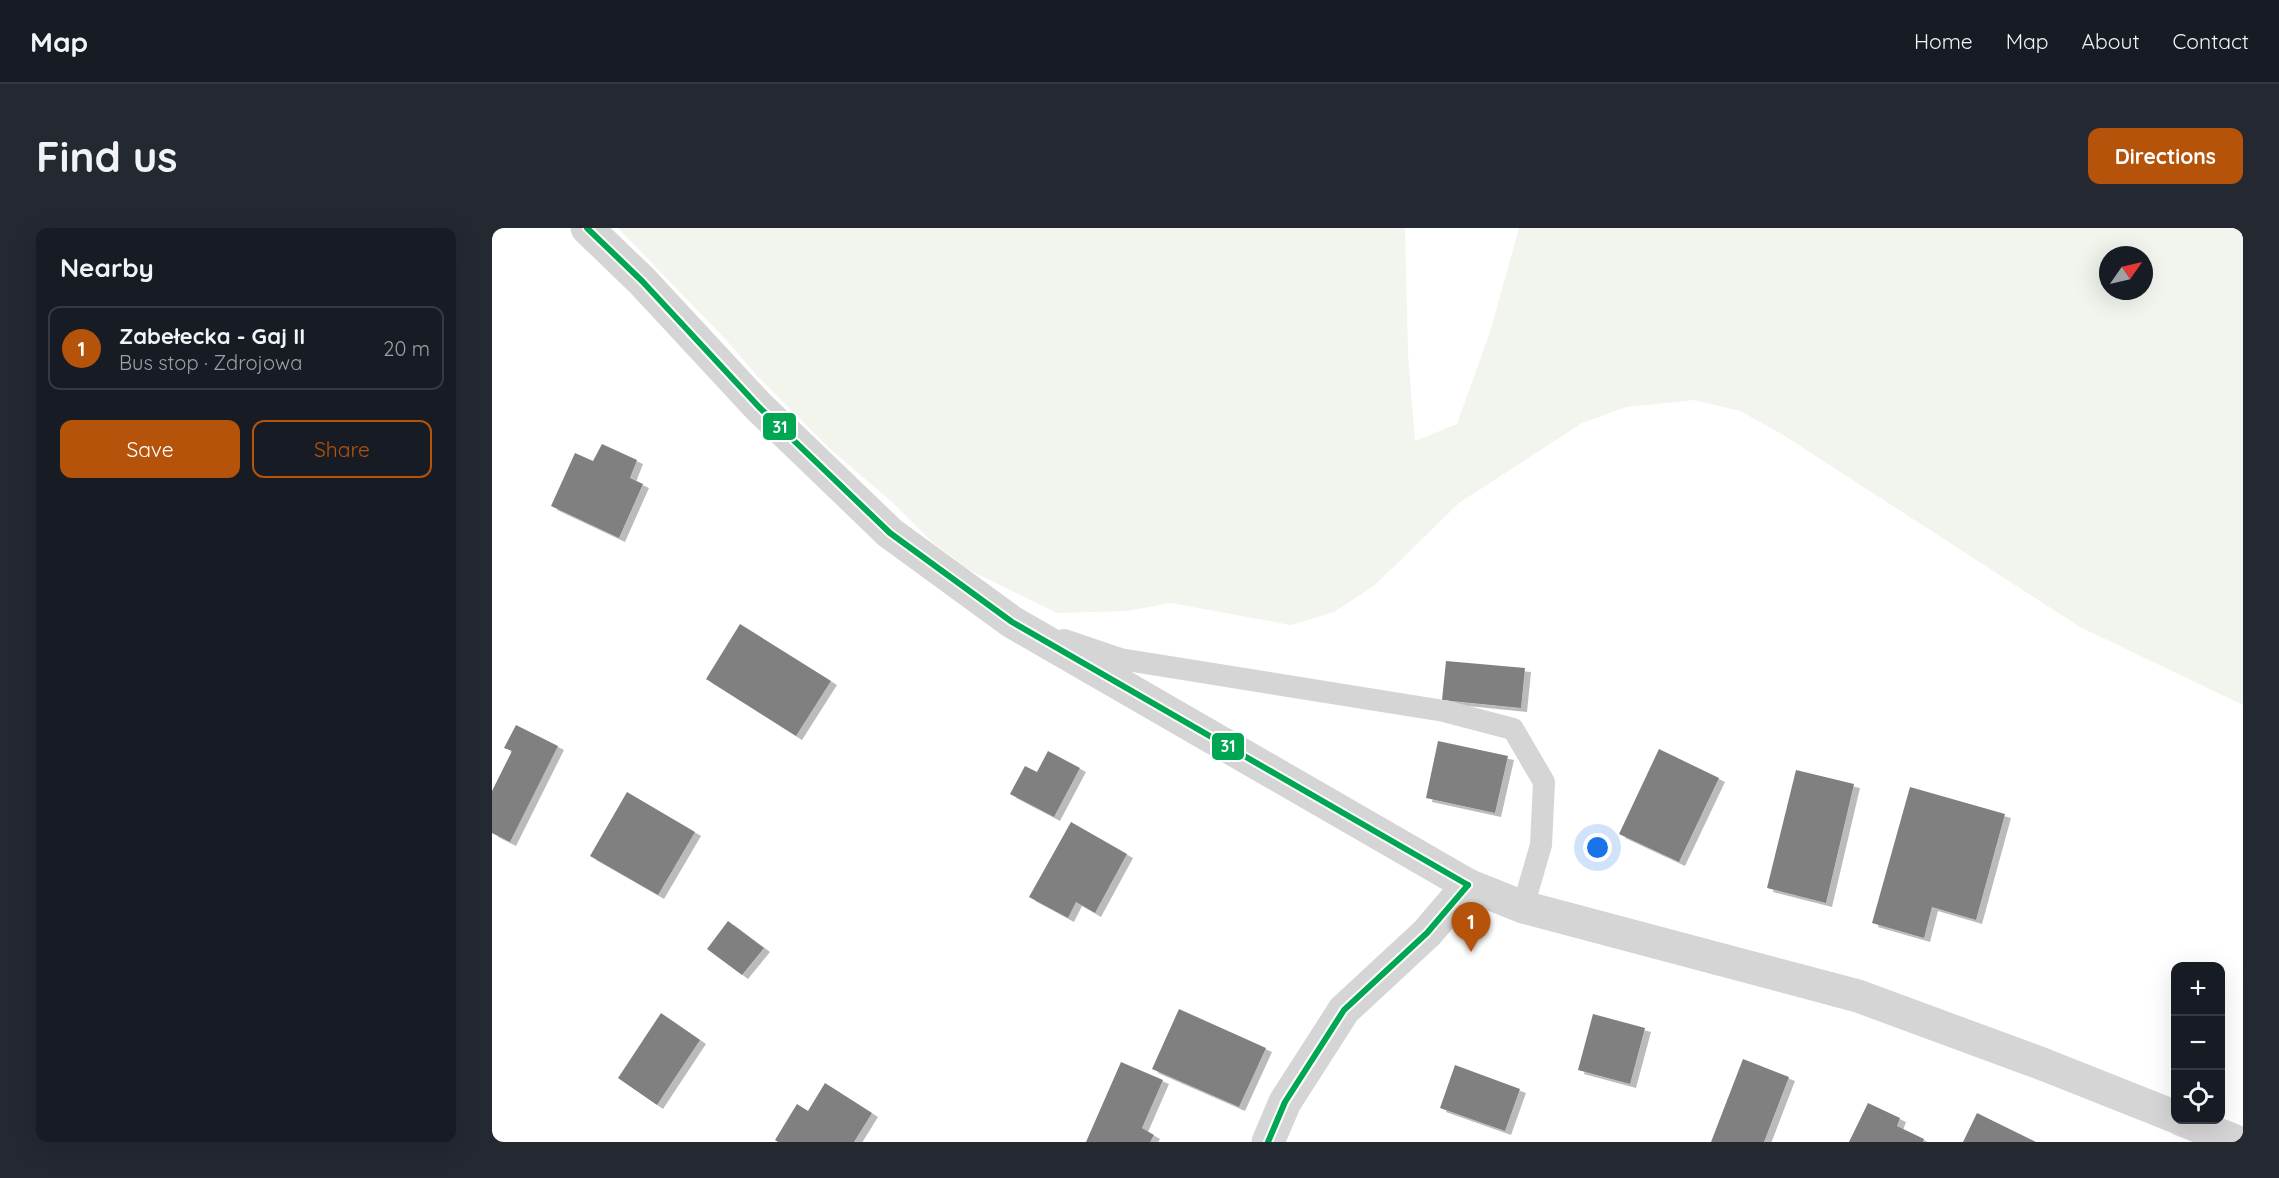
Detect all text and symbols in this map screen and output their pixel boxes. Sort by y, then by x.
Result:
text: Map [30,24,88,59]
text: Home [1914,28,1973,54]
text: Map [2006,28,2049,54]
text: About [2082,28,2140,54]
text: Contact [2173,28,2249,54]
button: Directions [2088,128,2243,184]
text: Find us [36,130,178,183]
north arrow [2099,246,2153,300]
text: Nearby [60,251,154,284]
text: Zabełecka - Gaj II [119,322,305,350]
text: 1 [78,336,85,361]
text: 20 m [383,336,430,361]
text: Bus stop · Zdrojowa [119,350,302,375]
line badge: 31 [762,412,797,441]
text: 31 [773,417,787,437]
button: Save [60,420,240,478]
button: Share [252,420,432,478]
line badge: 31 [1211,732,1245,761]
text: 31 [1221,736,1235,756]
your location [1583,833,1612,862]
pin: 1 [1452,902,1490,952]
map controls [2171,962,2225,1124]
button: + [2171,962,2225,1016]
button: − [2171,1016,2225,1070]
button: locate [2171,1070,2225,1124]

